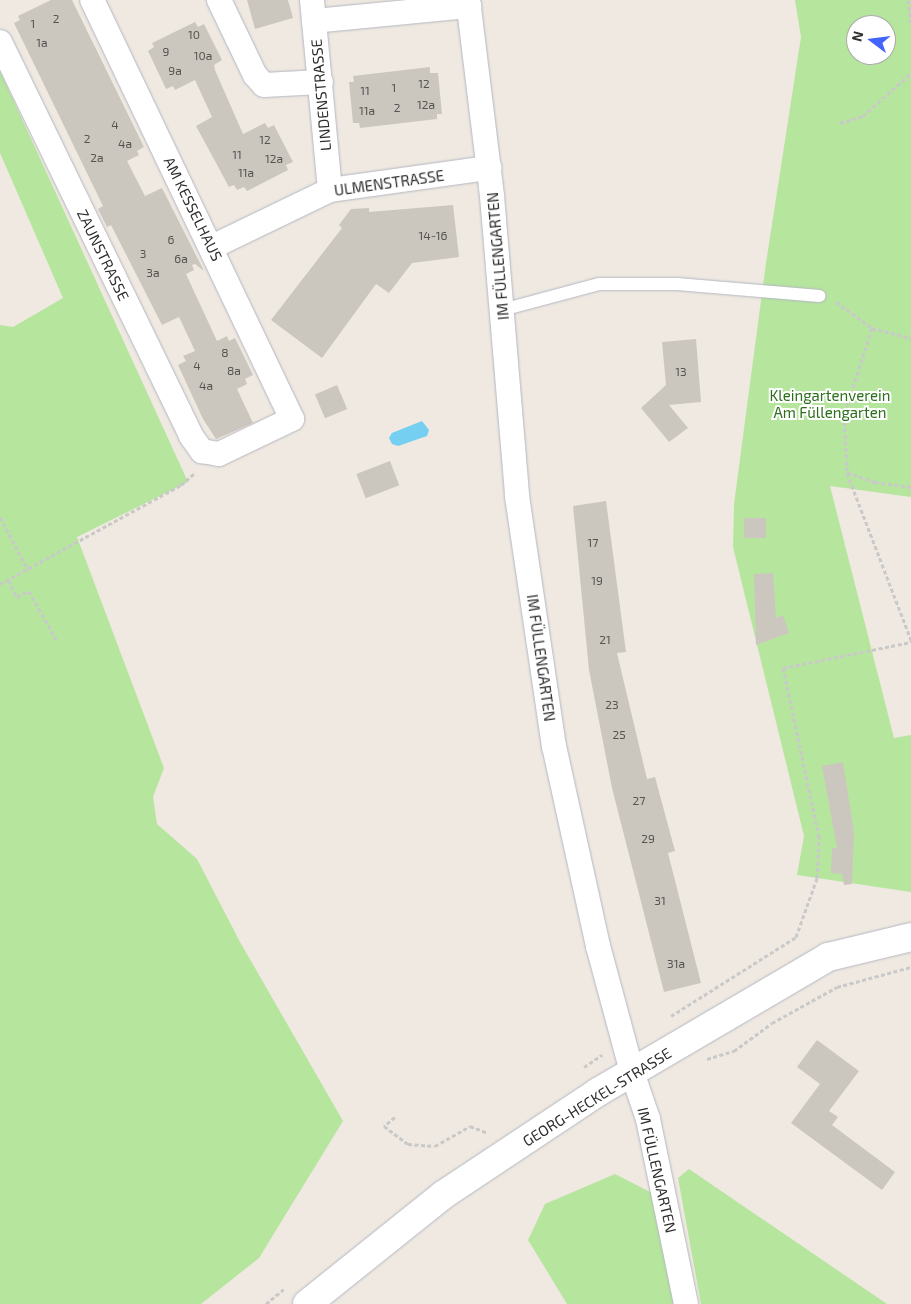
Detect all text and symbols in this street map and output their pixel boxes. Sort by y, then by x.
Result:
house number: 2 [53,12,59,26]
north arrow [846,15,896,65]
house number: 1 [31,17,35,31]
house number: 10 [188,28,200,42]
text: N [847,29,867,43]
house number: 1a [36,36,48,50]
street label: LINDENSTRASSE [307,38,335,152]
house number: 9 [163,45,169,59]
house number: 10a [194,49,212,63]
house number: 9a [168,64,182,78]
house number: 12 [418,77,430,91]
house number: 1 [392,81,396,95]
house number: 11 [360,84,370,98]
house number: 12a [417,98,435,112]
house number: 2 [394,101,400,115]
house number: 11a [359,104,375,118]
house number: 4 [111,118,119,132]
house number: 2 [84,132,90,146]
house number: 12 [259,133,271,147]
house number: 4a [118,137,132,151]
house number: 11 [232,148,242,162]
house number: 2a [90,151,104,165]
house number: 12a [265,152,283,166]
street label: AM KESSELHAUS [160,154,226,264]
house number: 11a [238,166,254,180]
street label: ULMENSTRASSE [333,166,445,200]
street label: IM FÜLLENGARTEN [483,191,513,321]
street label: ZAUNSTRASSE [73,206,133,304]
house number: 14-16 [419,229,447,243]
house number: 6 [168,233,174,247]
house number: 3 [140,247,146,261]
house number: 6a [174,252,188,266]
house number: 3a [146,266,160,280]
house number: 8 [221,346,229,360]
house number: 4 [193,359,201,373]
house number: 8a [227,364,241,378]
house number: 13 [675,365,687,379]
house number: 4a [199,379,213,393]
park label: Kleingartenverein Am Füllengarten [769,386,891,421]
house number: 17 [588,536,598,550]
house number: 19 [591,574,603,588]
street label: IM FÜLLENGARTEN [523,593,559,723]
house number: 21 [599,633,611,647]
house number: 23 [605,698,619,712]
house number: 25 [612,728,626,742]
house number: 27 [633,794,645,808]
house number: 29 [641,832,655,846]
house number: 31 [654,894,666,908]
house number: 31a [667,957,685,971]
street label: GEORG-HECKEL-STRASSE [519,1044,675,1150]
street label: IM FÜLLENGARTEN [634,1105,680,1235]

